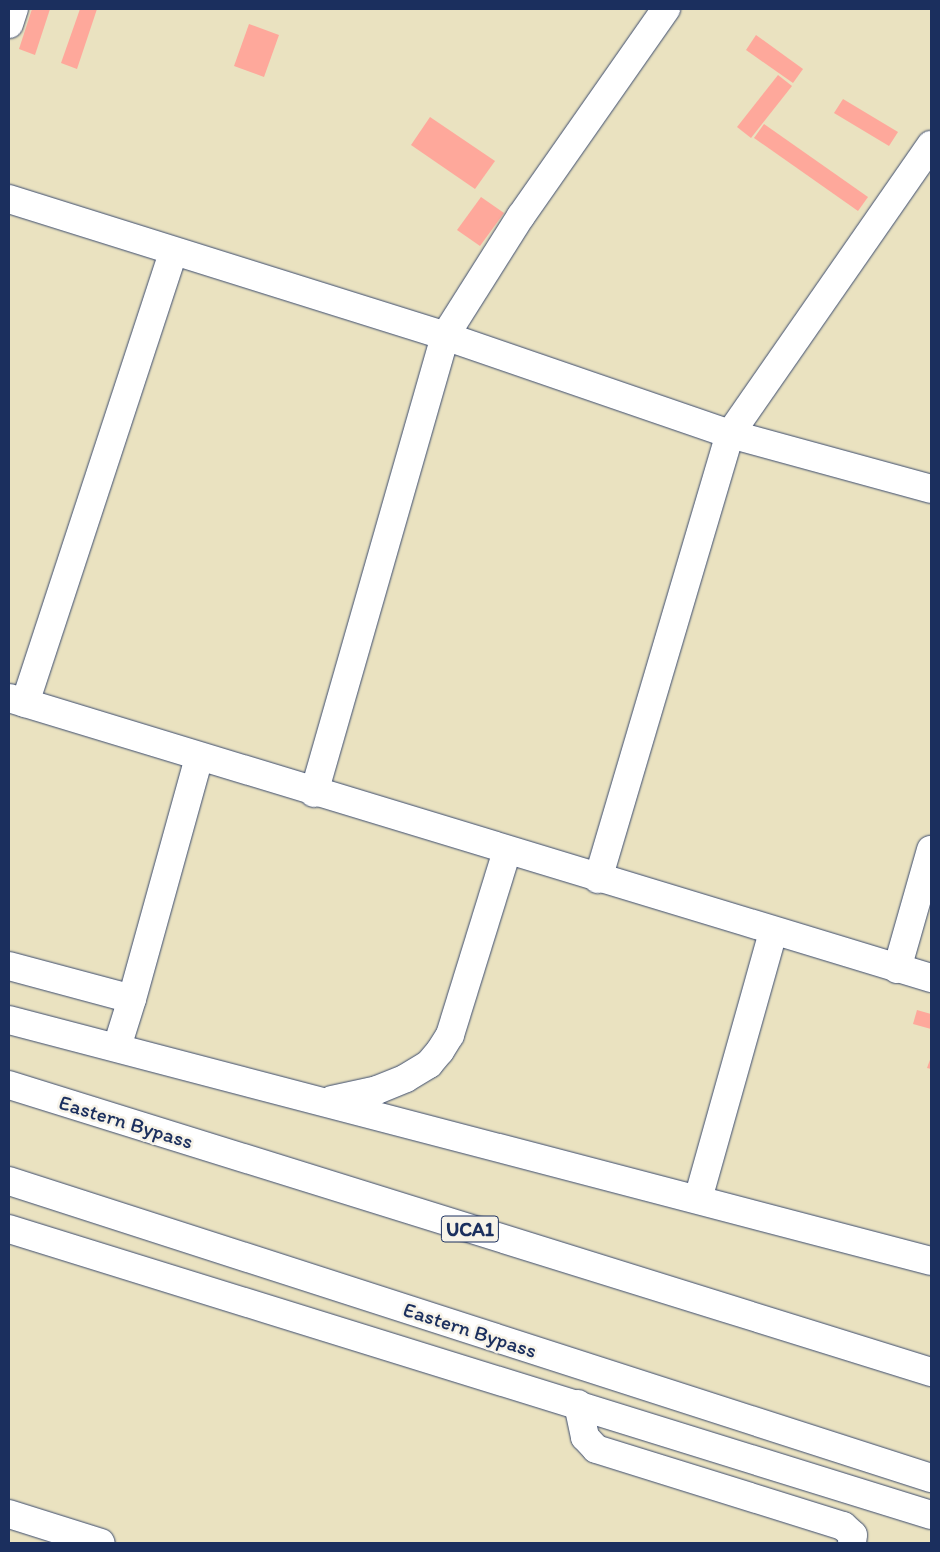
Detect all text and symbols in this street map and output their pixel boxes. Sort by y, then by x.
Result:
street label: Eastern Bypass [56,1090,196,1154]
road number: UCA1 [440,1212,500,1246]
street label: Eastern Bypass [400,1297,540,1363]

